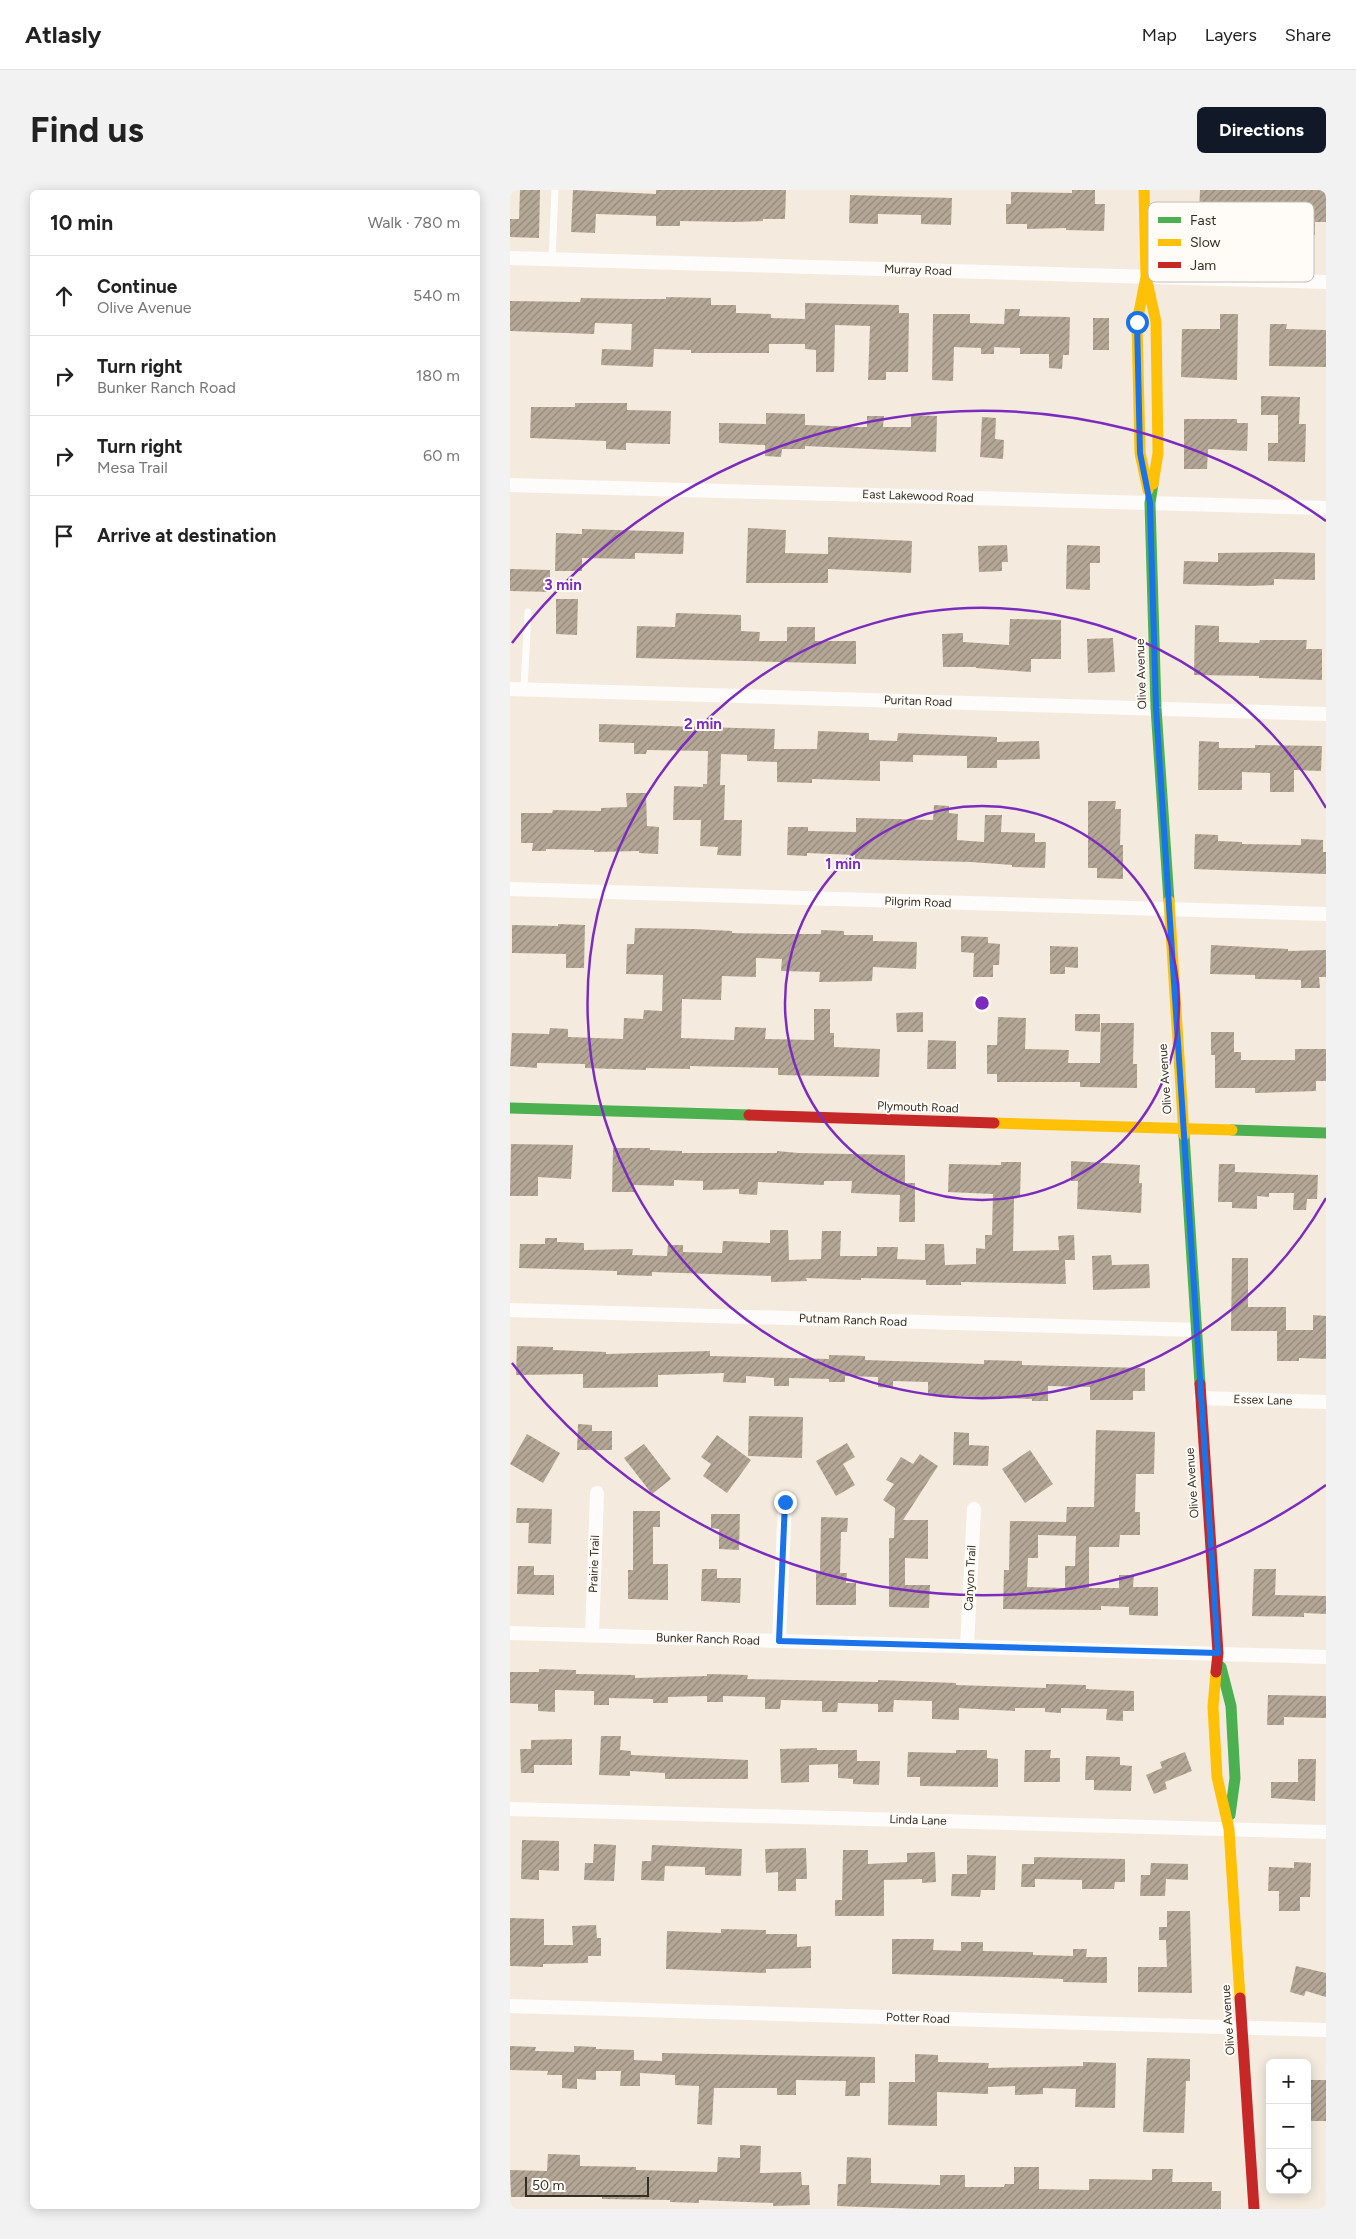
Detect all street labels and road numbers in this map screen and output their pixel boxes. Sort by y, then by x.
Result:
street label: Murray Road [884,262,952,278]
street label: East Lakewood Road [862,487,974,505]
street label: Olive Avenue [1133,638,1149,710]
street label: Puritan Road [884,693,952,709]
street label: Pilgrim Road [884,894,952,910]
street label: Olive Avenue [1156,1043,1174,1115]
street label: Plymouth Road [877,1099,959,1115]
street label: Putnam Ranch Road [799,1311,907,1329]
street label: Essex Lane [1233,1392,1293,1408]
street label: Olive Avenue [1183,1447,1201,1519]
street label: Prairie Trail [586,1535,602,1593]
street label: Canyon Trail [961,1545,979,1611]
street label: Bunker Ranch Road [656,1630,760,1648]
street label: Linda Lane [889,1812,947,1828]
street label: Olive Avenue [1219,1984,1237,2056]
street label: Potter Road [886,2010,950,2026]

